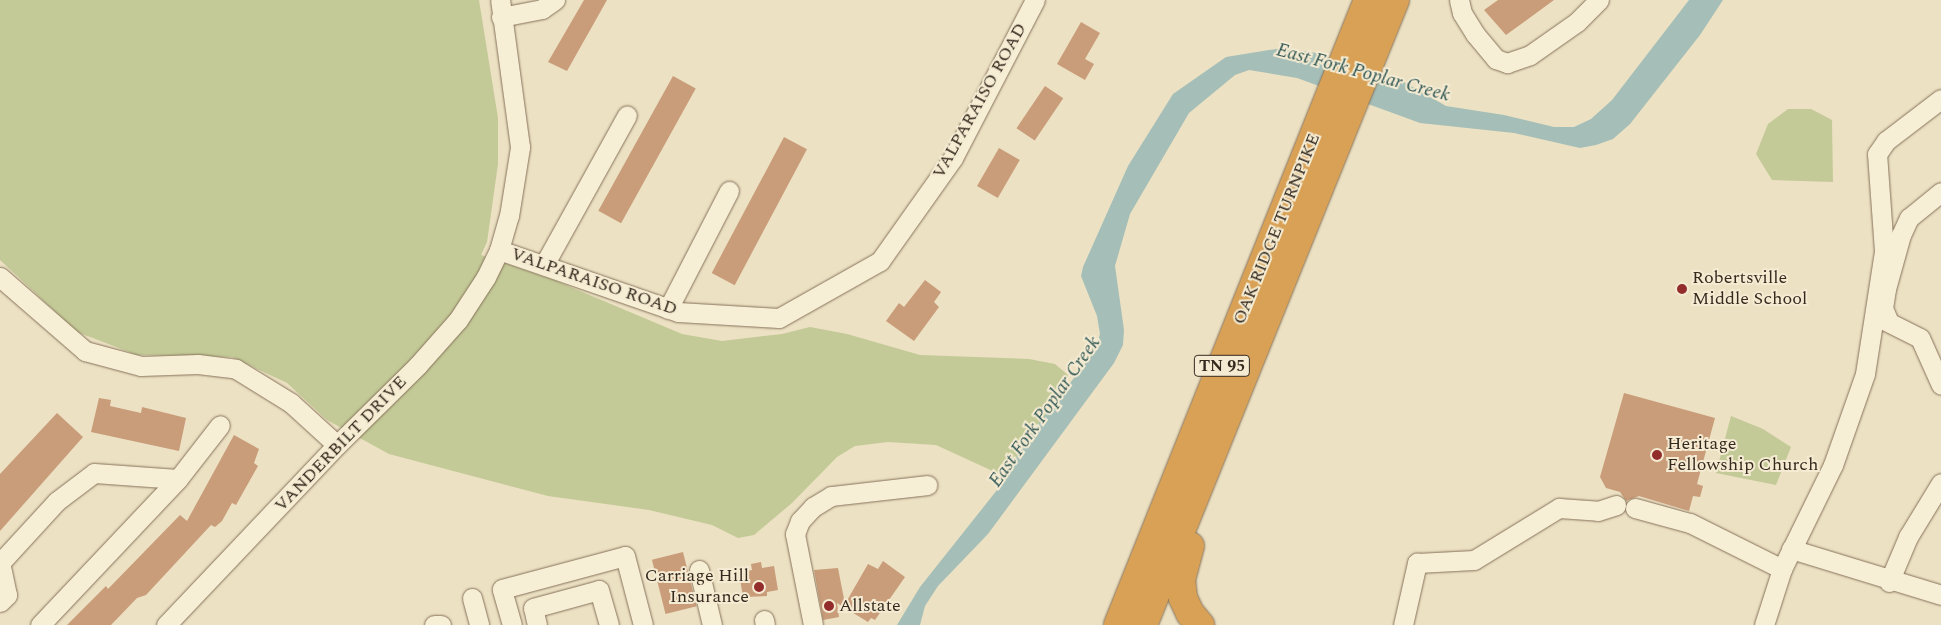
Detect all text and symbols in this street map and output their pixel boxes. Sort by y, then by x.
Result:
street label: VALPARAISO ROAD [928,19,1032,183]
water label: East Fork Poplar Creek [1274,39,1452,107]
street label: OAK RIDGE TURNPIKE [1229,130,1325,328]
street label: VALPARAISO ROAD [508,243,680,321]
place label: Robertsville Middle School [1692,268,1807,310]
marker: Robertsville Middle School [1676,283,1688,295]
water label: East Fork Poplar Creek [984,332,1106,492]
road number: TN 95 [1193,352,1251,380]
street label: VANDERBILT DRIVE [270,371,412,517]
place label: Heritage Fellowship Church [1667,434,1818,476]
marker: Heritage Fellowship Church [1651,449,1663,461]
place label: Carriage Hill Insurance [645,566,749,608]
marker: Carriage Hill Insurance [753,581,765,593]
place label: Allstate [839,595,901,617]
marker: Allstate [823,600,835,612]

